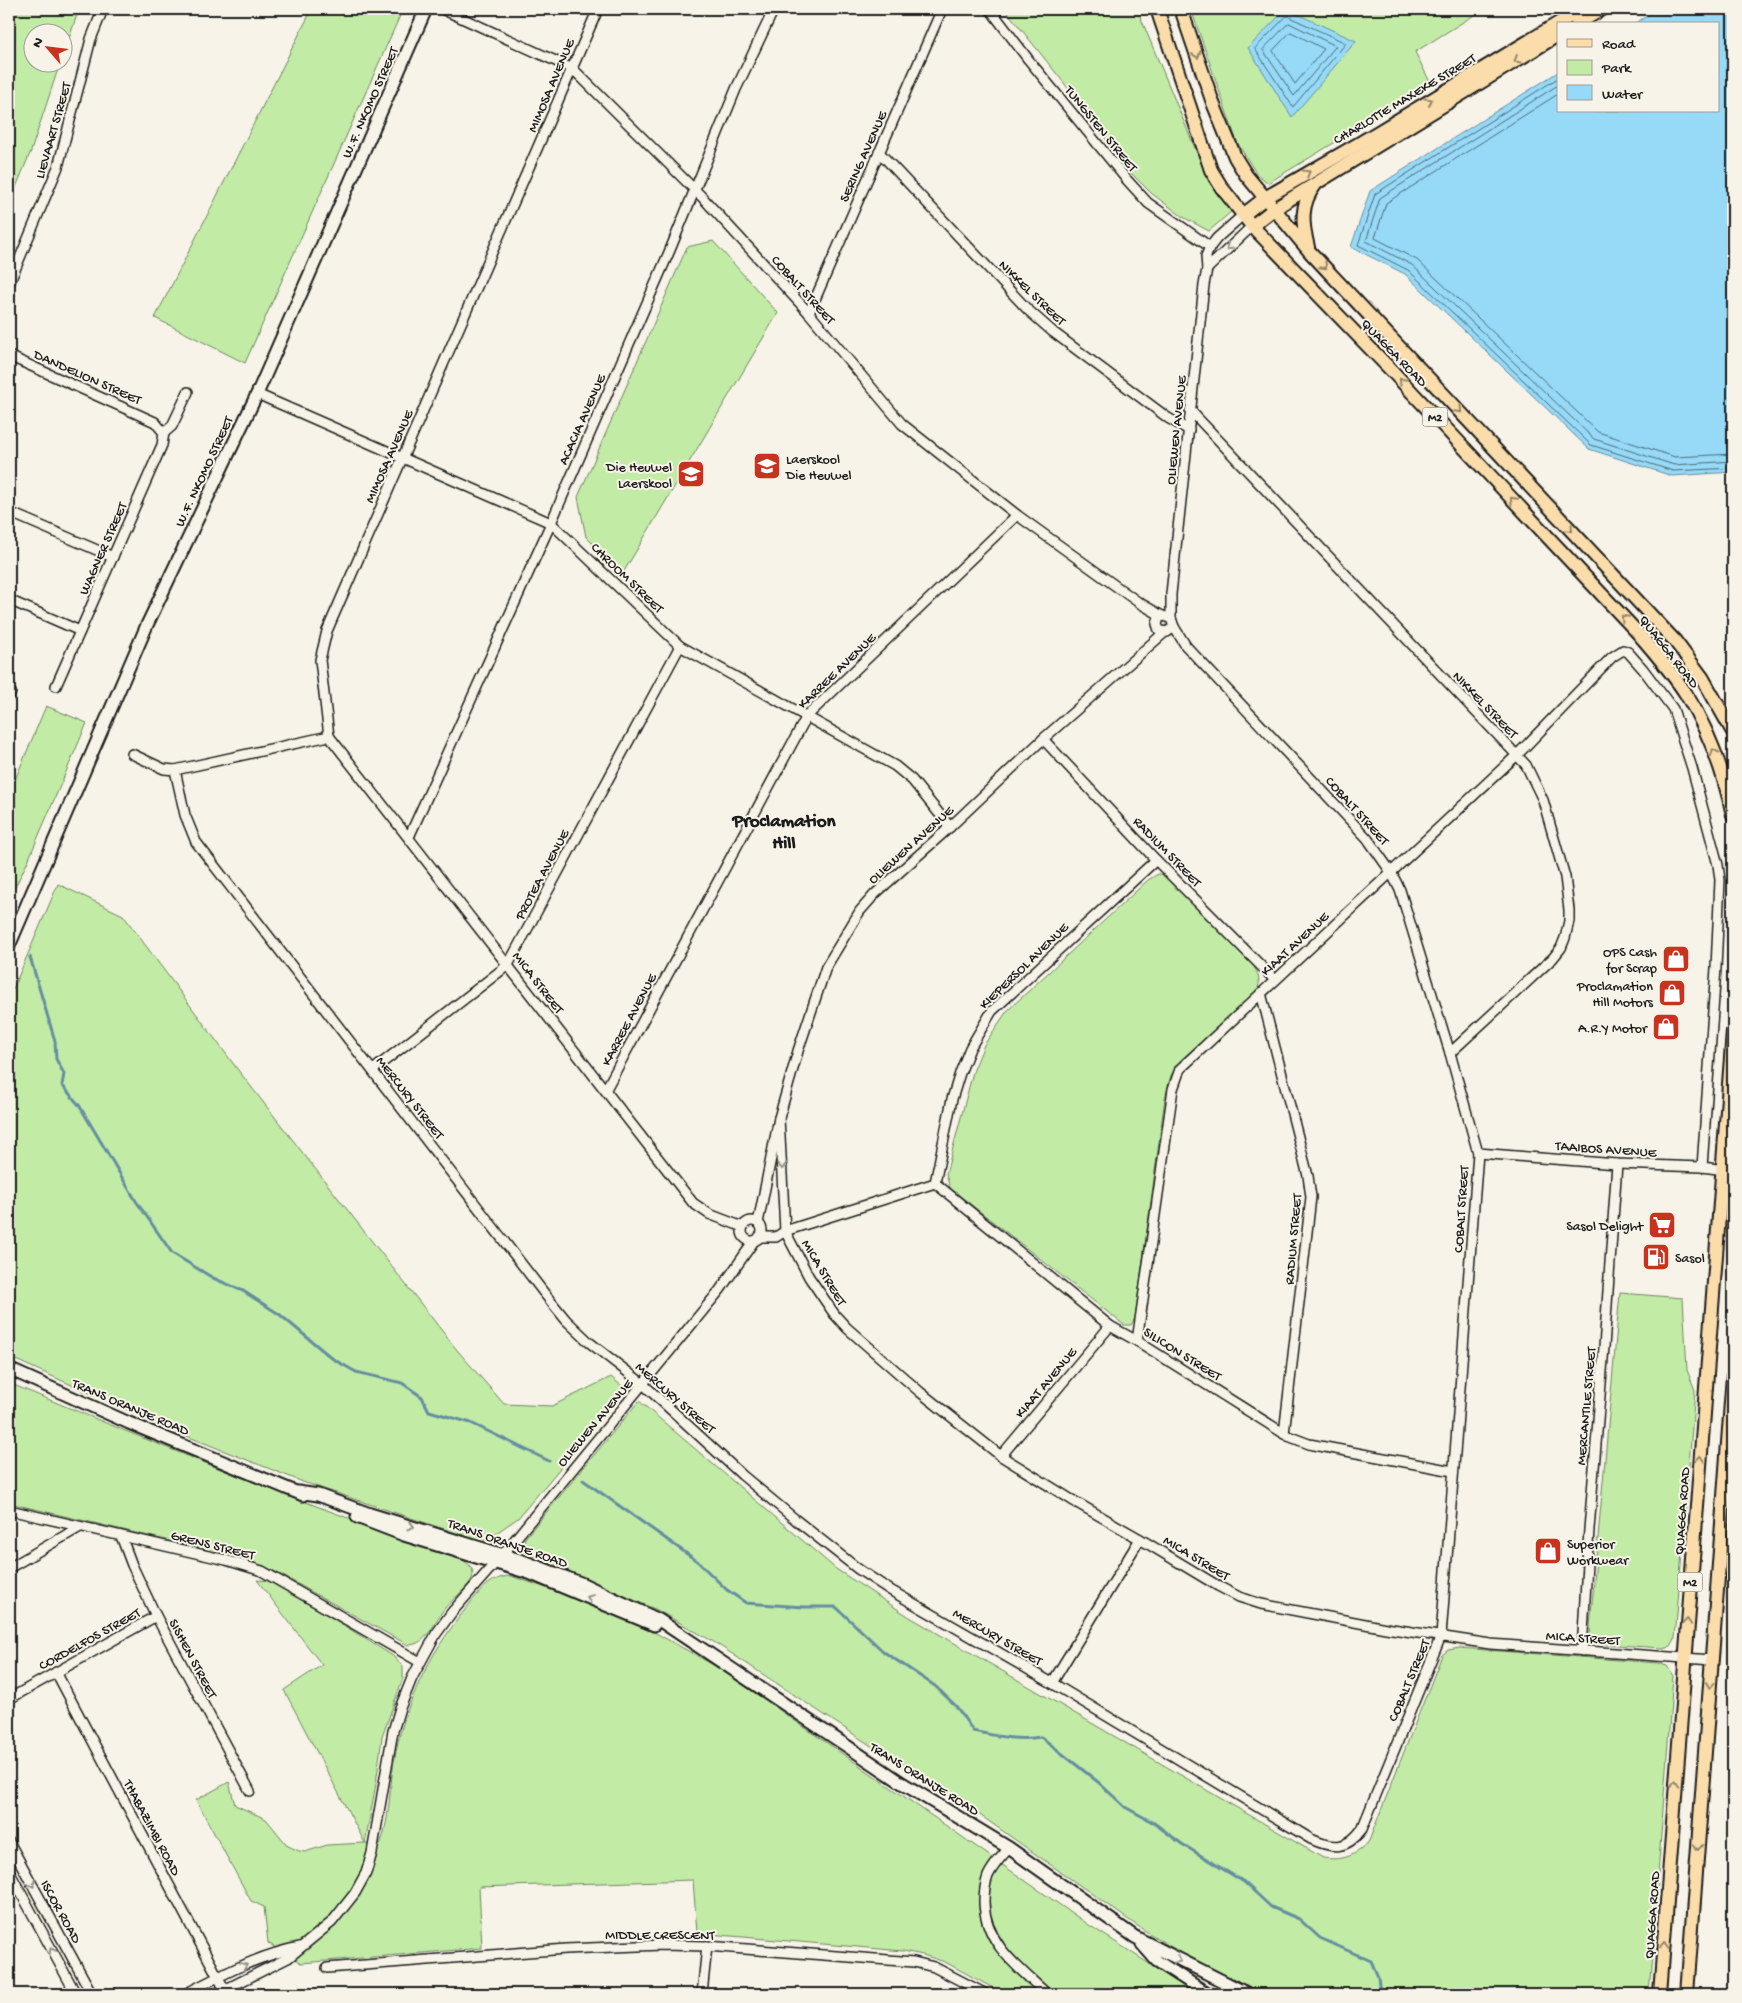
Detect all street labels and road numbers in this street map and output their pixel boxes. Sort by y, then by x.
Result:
street label: MIMOSA AVENUE [525,35,580,135]
street label: W.F. NKOMO STREET [339,44,404,161]
street label: CHARLOTTE MAXEKE STREET [1331,50,1480,150]
street label: LIEVAART STREET [33,80,76,181]
street label: TUNGSTEN STREET [1059,82,1141,177]
street label: SERING AVENUE [837,108,892,205]
street label: COBALT STREET [767,253,838,329]
street label: NIKKEL STREET [994,257,1069,331]
street label: QUAGGA ROAD [1356,316,1431,392]
street label: DANDELION STREET [30,347,144,410]
street label: ACACIA AVENUE [556,371,611,468]
street label: OLIEWEN AVENUE [1163,374,1192,486]
street label: MIMOSA AVENUE [362,407,419,506]
road number: M2 [1422,408,1448,427]
street label: W.F. NKOMO STREET [172,414,239,530]
street label: WAGNER STREET [76,500,133,598]
street label: CHROOM STREET [586,540,667,618]
street label: QUAGGA ROAD [1634,613,1702,693]
street label: KARREE AVENUE [795,629,881,713]
street label: NIKKEL STREET [1448,668,1521,743]
street label: COBALT STREET [1321,774,1392,850]
street label: OLIEWEN AVENUE [865,802,959,889]
street label: RADIUM STREET [1128,814,1204,892]
street label: PROTEA AVENUE [512,826,575,924]
street label: KIAAT AVENUE [1258,908,1334,981]
street label: KIEPERSOL AVENUE [977,919,1074,1014]
street label: MICA STREET [507,949,567,1019]
street label: KARREE AVENUE [599,970,662,1069]
street label: MERCURY STREET [371,1054,447,1144]
street label: TAAIBOS AVENUE [1554,1138,1658,1163]
street label: COBALT STREET [1451,1164,1474,1253]
street label: RADIUM STREET [1282,1192,1307,1285]
street label: MICA STREET [796,1237,850,1310]
street label: SILICON STREET [1139,1324,1224,1386]
street label: KIAAT AVENUE [1012,1344,1082,1422]
street label: MERCANTILE STREET [1574,1346,1601,1466]
street label: MERCURY STREET [631,1359,718,1439]
street label: OLIEWEN AVENUE [554,1375,638,1471]
street label: TRANS ORANJE ROAD [68,1376,192,1441]
street label: QUAGGA ROAD [1672,1466,1695,1556]
street label: TRANS ORANJE ROAD [444,1516,570,1573]
street label: GRENS STREET [169,1528,257,1565]
street label: MICA STREET [1159,1533,1232,1586]
road number: M2 [1678,1572,1702,1591]
street label: CORDELFOS STREET [36,1605,145,1675]
street label: MERCURY STREET [949,1606,1045,1671]
street label: SISHEN STREET [164,1617,220,1702]
street label: MICA STREET [1545,1628,1621,1651]
street label: COBALT STREET [1385,1637,1435,1724]
street label: TRANS ORANJE ROAD [865,1739,982,1821]
street label: THABAZIMBI ROAD [118,1776,184,1880]
street label: QUAGGA ROAD [1642,1870,1665,1960]
street label: ISCOR ROAD [35,1878,85,1948]
street label: MIDDLE CRESCENT [605,1928,715,1945]

